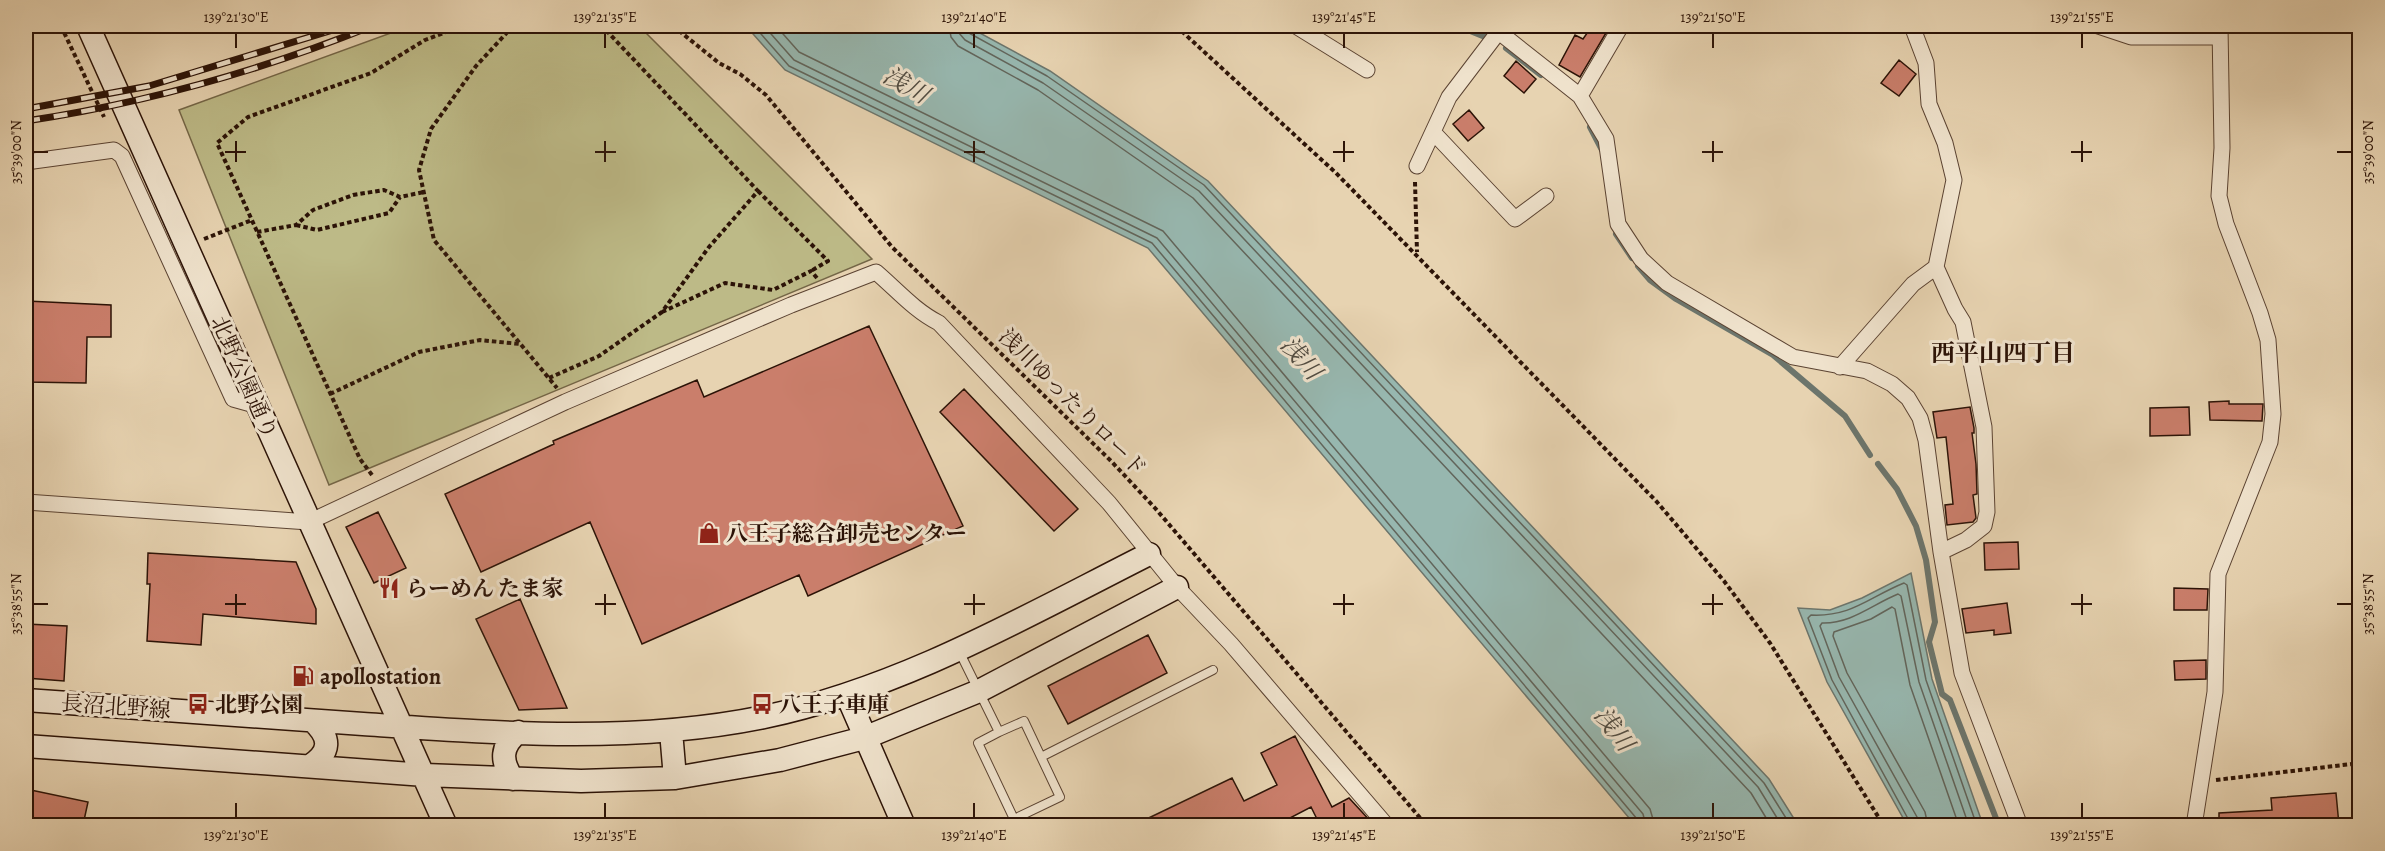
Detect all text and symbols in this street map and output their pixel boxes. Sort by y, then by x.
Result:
text: 139°21'30"E [203,7,269,27]
text: 139°21'35"E [573,7,637,27]
text: 139°21'40"E [941,7,1007,27]
text: 139°21'45"E [1312,7,1376,27]
text: 139°21'50"E [1680,7,1746,27]
text: 139°21'55"E [2050,7,2114,27]
water label: 浅川 [877,59,937,112]
text: 35°39'00"N [6,120,26,184]
text: 35°39'00"N [2358,120,2378,184]
street label: 北野公園通り [204,311,285,444]
street label: 浅川ゆったりロード [992,322,1153,483]
water label: 浅川 [1273,329,1331,389]
district label: 西平山四丁目 [1931,337,2075,369]
place label: 八王子総合卸売センター [726,519,967,549]
shop icon: 八王子総合卸売センター [697,521,721,545]
text: 35°38'55"N [6,573,26,635]
text: 35°38'55"N [2358,573,2378,635]
place label: らーめん たま家 [406,574,564,604]
restaurant icon: らーめん たま家 [377,576,401,600]
place label: apollostation [320,662,441,692]
fuel station icon: apollostation [291,664,315,688]
street label: 長沼北野線 [60,688,172,726]
place label: 北野公園 [215,690,303,720]
place label: 八王子車庫 [779,690,889,720]
bus stop icon: 北野公園 [186,692,210,716]
bus stop icon: 八王子車庫 [750,692,774,716]
water label: 浅川 [1587,700,1643,760]
text: 139°21'30"E [203,825,269,845]
text: 139°21'35"E [573,825,637,845]
text: 139°21'40"E [941,825,1007,845]
text: 139°21'45"E [1312,825,1376,845]
text: 139°21'50"E [1680,825,1746,845]
text: 139°21'55"E [2050,825,2114,845]

